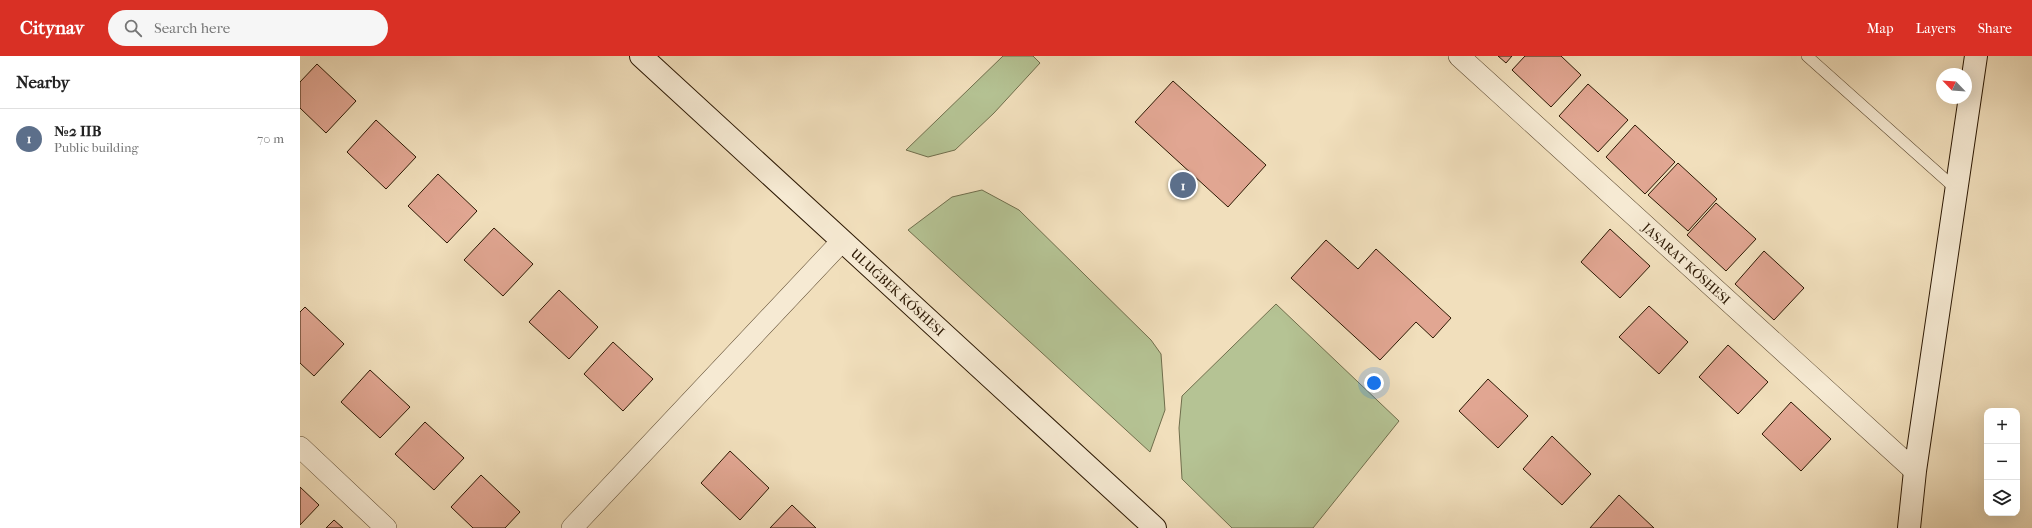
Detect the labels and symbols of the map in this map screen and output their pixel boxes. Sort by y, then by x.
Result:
north arrow [1936,68,1972,104]
pin: 1 [1170,170,1196,200]
street label: JASARAT KÓSHESI [1639,219,1734,307]
street label: ULUǴBEK KÓSHESI [848,245,948,339]
your location [1364,373,1384,393]

